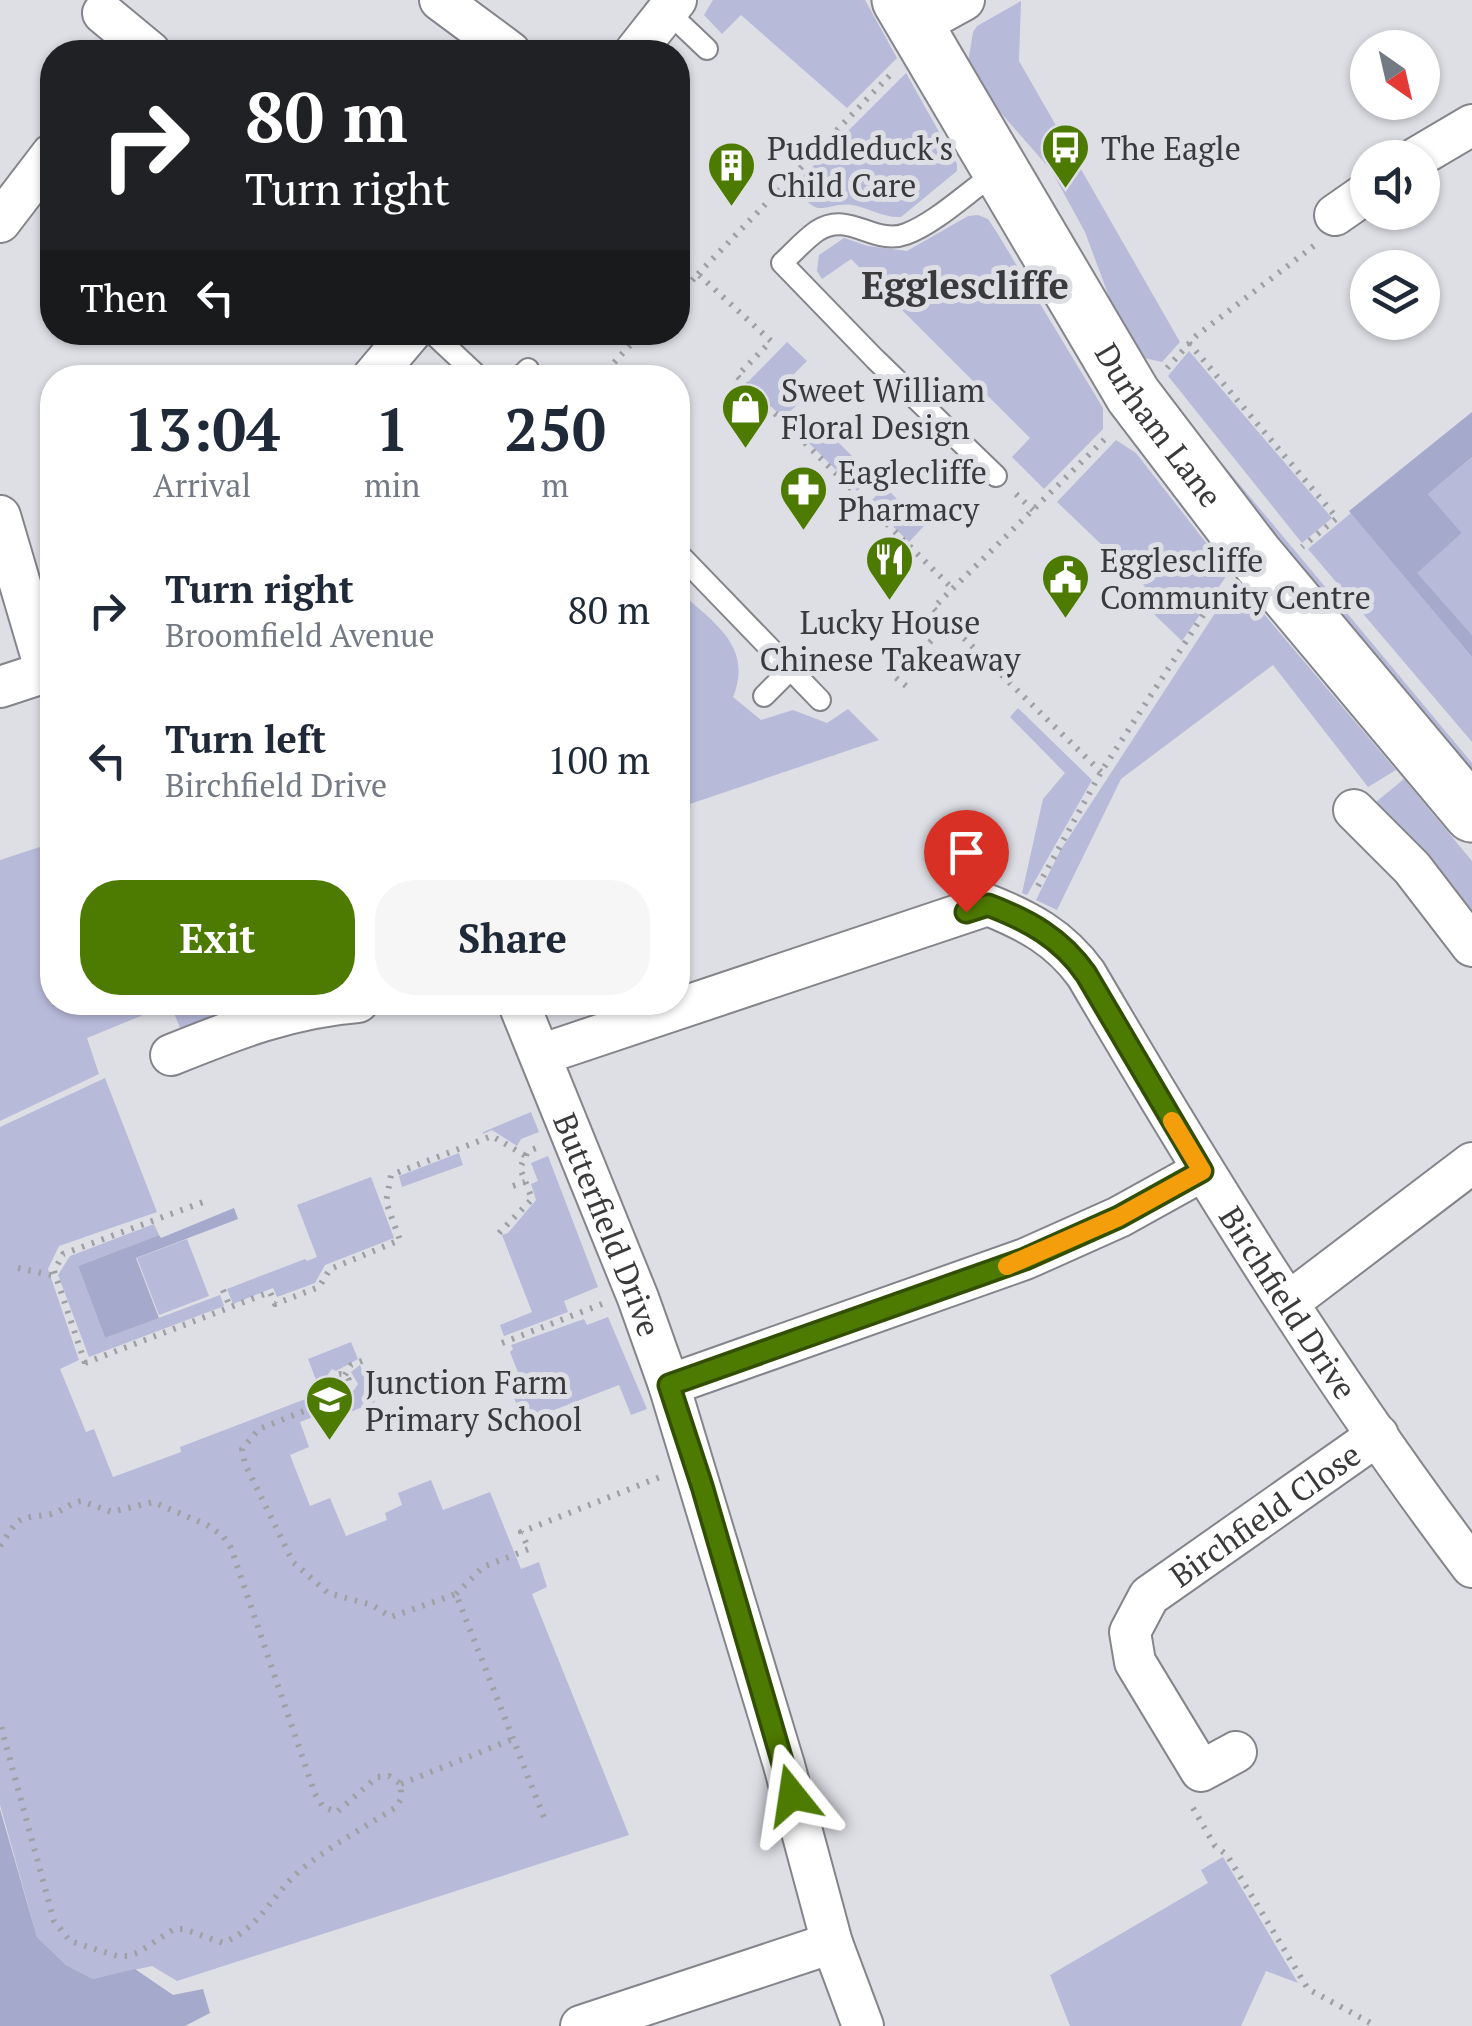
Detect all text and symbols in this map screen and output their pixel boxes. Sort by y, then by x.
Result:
north arrow [1350,30,1440,120]
map controls [1350,30,1440,340]
text: 80 m [245,69,408,162]
icon: right [80,80,210,210]
bus stop icon: The Eagle [1040,122,1092,190]
place label: Puddleduck's Child Care [767,127,953,206]
place label: The Eagle [1101,127,1241,169]
building icon: Puddleduck's Child Care [706,140,758,208]
button: sound [1350,140,1440,230]
text: Turn right [245,158,450,218]
button: layers [1350,250,1440,340]
district label: Egglescliffe [861,260,1069,310]
icon: left [188,270,243,325]
text: Then [80,273,168,323]
street label: Durham Lane [1086,335,1232,516]
place label: Sweet William Floral Design [781,369,985,448]
shop icon: Sweet William Floral Design [720,382,772,450]
text: 13:04 [124,389,280,468]
text: 1 [375,389,409,468]
text: 250 [504,389,606,468]
place label: Eaglecliffe Pharmacy [838,451,987,530]
text: Arrival [153,464,251,506]
text: min [364,464,420,506]
text: m [541,464,569,506]
pharmacy icon: Eaglecliffe Pharmacy [777,464,829,532]
restaurant icon: Lucky House Chinese Takeaway [864,534,916,602]
place label: Egglescliffe Community Centre [1100,539,1371,618]
public building icon: Egglescliffe Community Centre [1039,552,1091,620]
text: Turn right [165,564,354,614]
icon: right [80,583,135,638]
text: 80 m [567,585,650,635]
place label: Lucky House Chinese Takeaway [760,601,1021,680]
text: Broomfield Avenue [165,614,435,656]
text: Turn left [165,714,326,764]
icon: left [80,733,135,788]
text: 100 m [547,735,650,785]
text: Birchfield Drive [165,764,387,806]
pin [924,810,1009,913]
icon: arrive [939,825,994,880]
button: Exit [80,880,355,995]
button: Share [375,880,650,995]
street label: Butterfield Drive [544,1107,671,1342]
street label: Birchfield Drive [1210,1198,1367,1407]
place label: Junction Farm Primary School [365,1361,582,1440]
school or university icon: Junction Farm Primary School [304,1374,356,1442]
street label: Birchfield Close [1161,1433,1368,1596]
position arrow [740,1743,844,1847]

